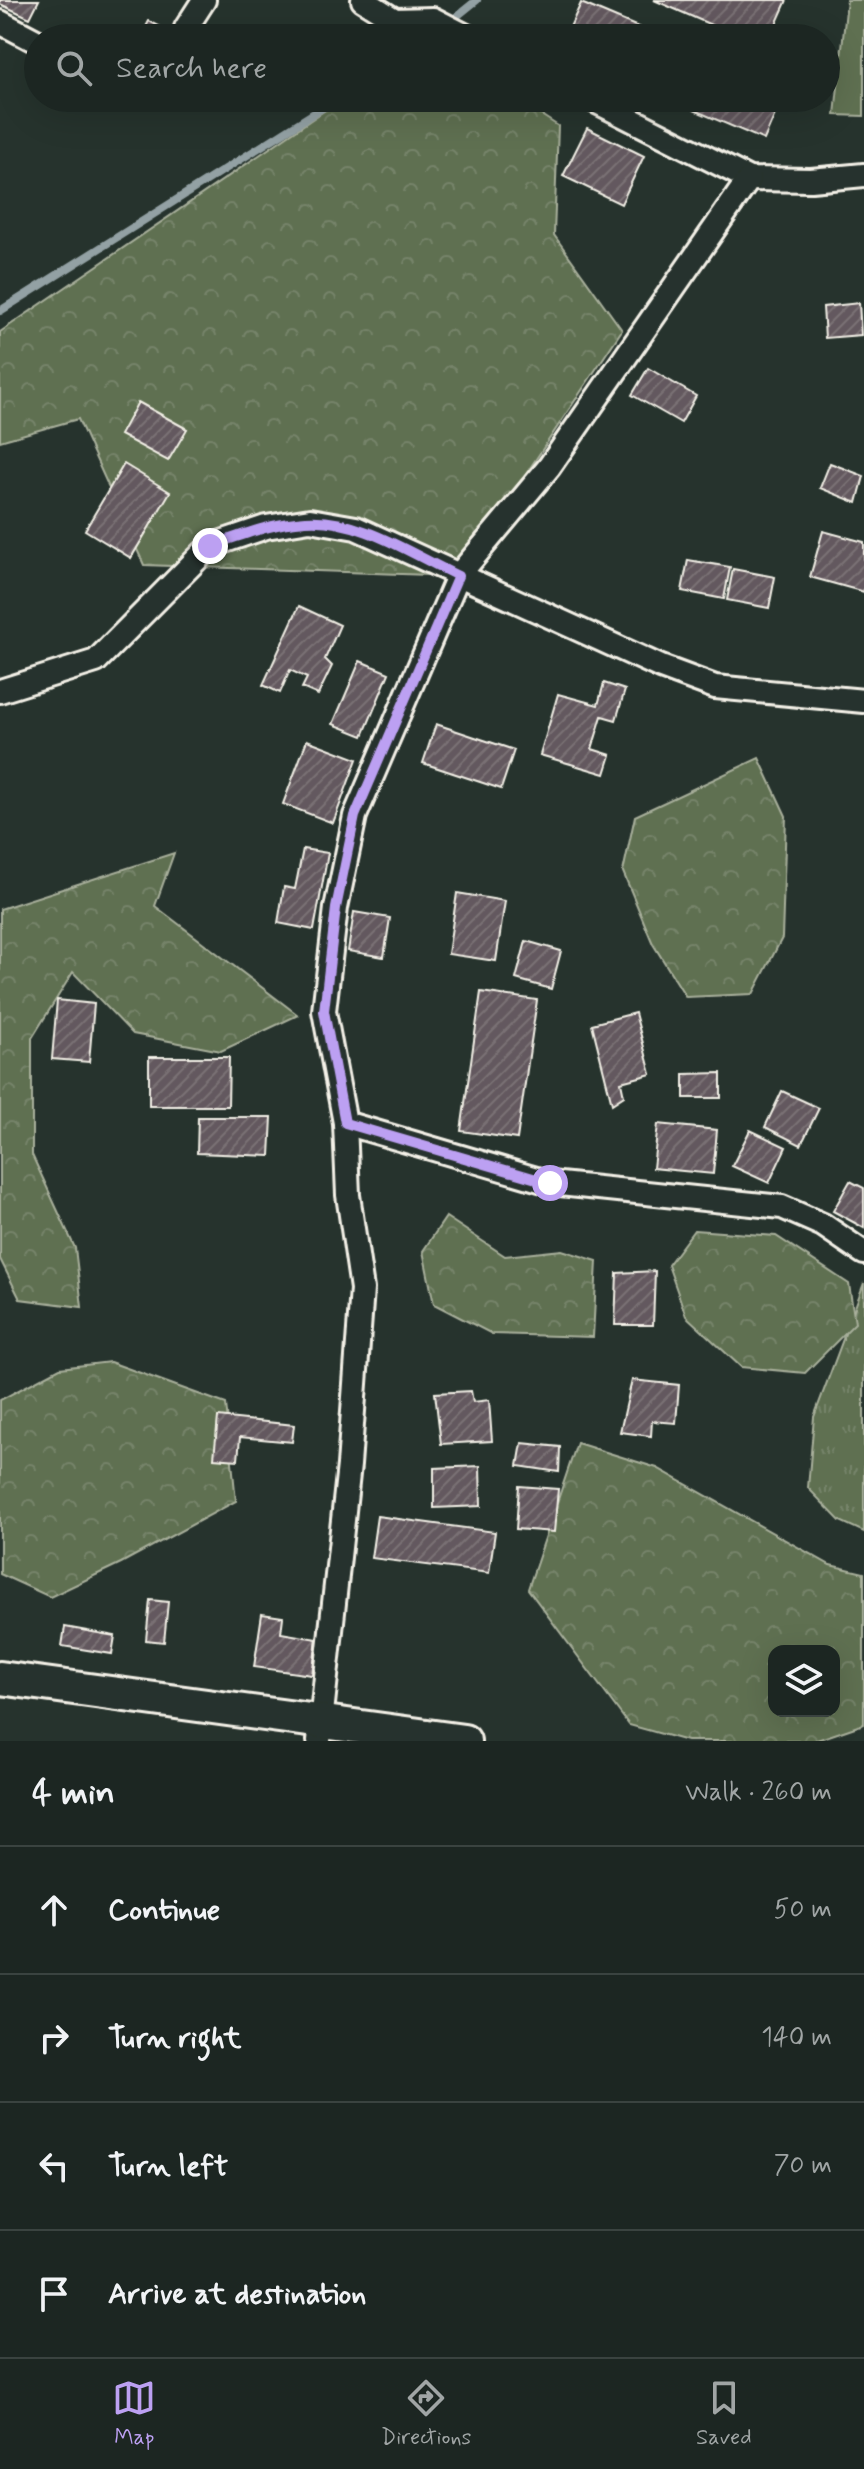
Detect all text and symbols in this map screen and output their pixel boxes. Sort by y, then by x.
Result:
search box [24,24,840,112]
icon: search [52,46,96,90]
text: Search here [116,49,267,88]
route end [192,528,228,564]
route start [532,1165,568,1201]
map controls [768,1645,840,1717]
button: layers [768,1645,840,1717]
text: 4 min [32,1771,115,1816]
text: Walk · 260 m [685,1776,832,1810]
icon: ahead [32,1888,76,1932]
text: Continue [108,1891,220,1930]
text: 50 m [774,1893,832,1927]
icon: right [32,2016,76,2060]
text: Turn right [108,2019,241,2058]
text: 140 m [761,2021,832,2055]
icon: left [32,2144,76,2188]
text: Turn left [108,2147,228,2186]
text: 70 m [774,2149,832,2183]
icon: arrive [32,2272,76,2316]
text: Arrive at destination [108,2275,366,2314]
tab: Map [112,2376,156,2452]
tab: Directions [381,2376,471,2452]
tab: Saved [696,2376,752,2452]

